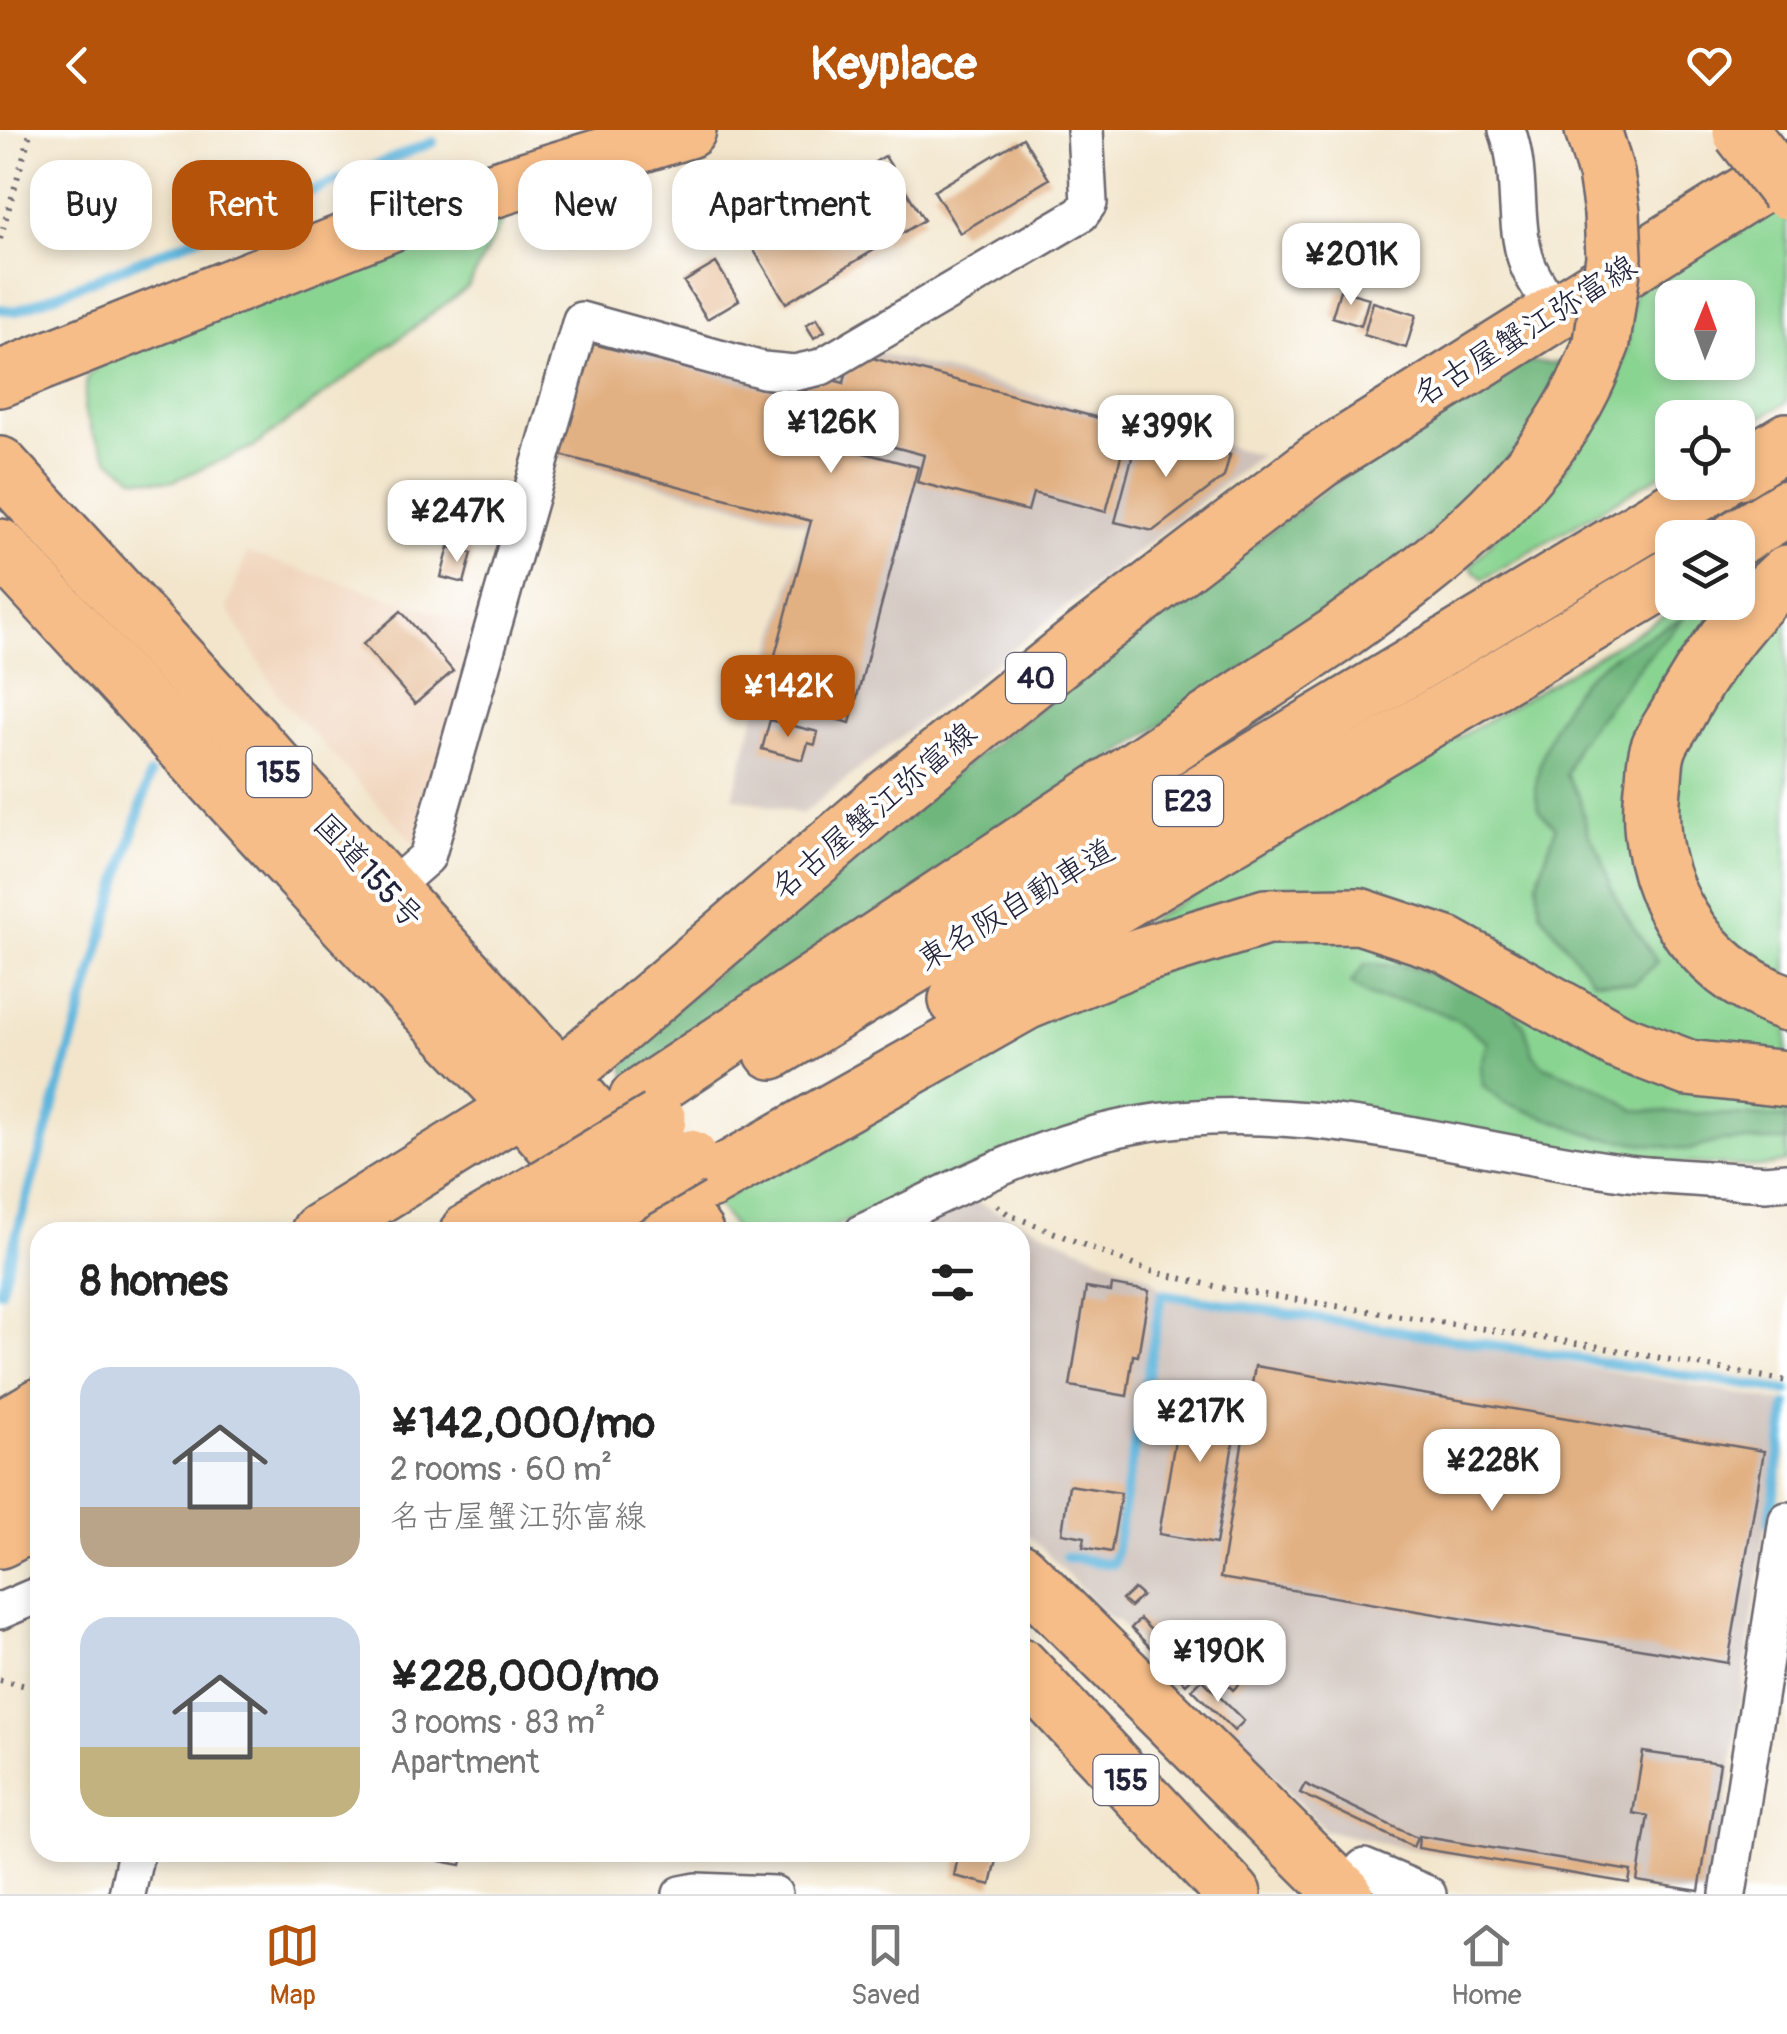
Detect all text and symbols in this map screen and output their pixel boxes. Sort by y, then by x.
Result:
text: Keyplace [810,37,977,93]
icon: back [50,38,105,93]
icon: heart [1682,38,1737,93]
chip: Buy [30,160,152,250]
chip: Rent [172,160,313,250]
chip: Filters [333,160,498,250]
chip: New [518,160,652,250]
chip: Apartment [672,160,906,250]
pin: ¥201K [1281,223,1421,308]
text: ¥201K [1304,235,1398,275]
street label: 名古屋蟹江弥富線 [1406,246,1644,416]
north arrow [1655,280,1755,380]
map controls [1655,280,1755,620]
pin: ¥126K [761,391,901,476]
pin: ¥399K [1096,395,1236,480]
button: locate [1655,400,1755,500]
text: ¥126K [786,403,876,443]
text: ¥399K [1120,407,1212,447]
pin: ¥247K [387,480,527,565]
text: ¥247K [410,492,504,532]
button: layers [1655,520,1755,620]
road number: 40 [1006,653,1066,703]
pin: ¥142K [718,655,858,740]
text: ¥142K [743,667,833,707]
street label: 名古屋蟹江弥富線 [763,713,985,909]
road number: 155 [246,747,312,797]
road number: E23 [1153,776,1223,826]
street label: 国道155号 [305,805,431,937]
street label: 東名阪自動車道 [910,830,1122,980]
icon: filters [925,1255,980,1310]
text: 8 homes [80,1256,228,1308]
pin: ¥217K [1130,1380,1270,1465]
text: ¥217K [1156,1392,1244,1432]
text: ¥142,000/mo [390,1398,655,1450]
icon: home [160,1407,280,1527]
pin: ¥228K [1422,1429,1562,1514]
text: ¥228K [1445,1441,1539,1481]
text: 2 rooms · 60 m² [390,1450,612,1490]
text: 名古屋蟹江弥富線 [390,1497,646,1537]
pin: ¥190K [1148,1620,1288,1705]
text: ¥190K [1172,1632,1264,1672]
text: ¥228,000/mo [390,1651,659,1703]
icon: home [160,1657,280,1777]
text: 3 rooms · 83 m² [390,1703,606,1743]
text: Apartment [390,1743,539,1783]
road number: 155 [1094,1755,1158,1805]
tab: Map [265,1918,320,2013]
tab: Saved [851,1918,920,2013]
tab: Home [1451,1918,1522,2013]

